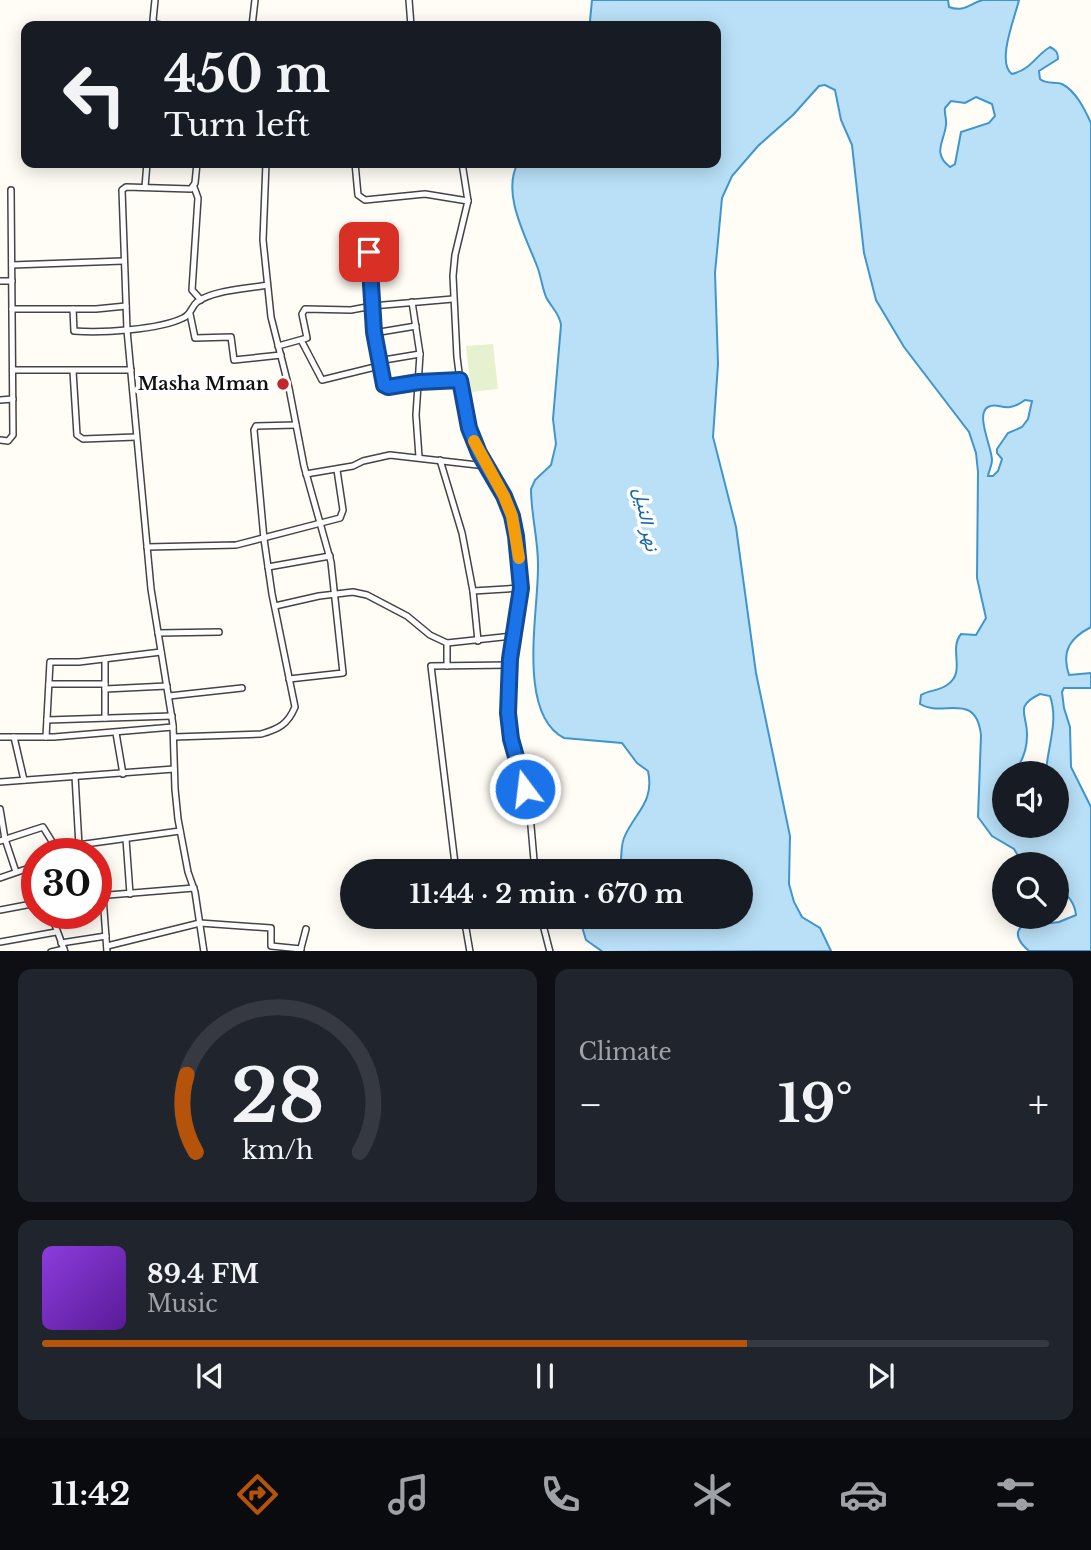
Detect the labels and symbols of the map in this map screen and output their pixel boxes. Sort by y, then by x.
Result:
pin [339,222,399,282]
place label: Masha Mman [138,373,269,395]
marker: Masha Mman [275,376,291,392]
water label: نهر النيل [629,485,664,554]
position arrow [488,752,562,826]
speed limit sign: 30 [21,838,112,929]

